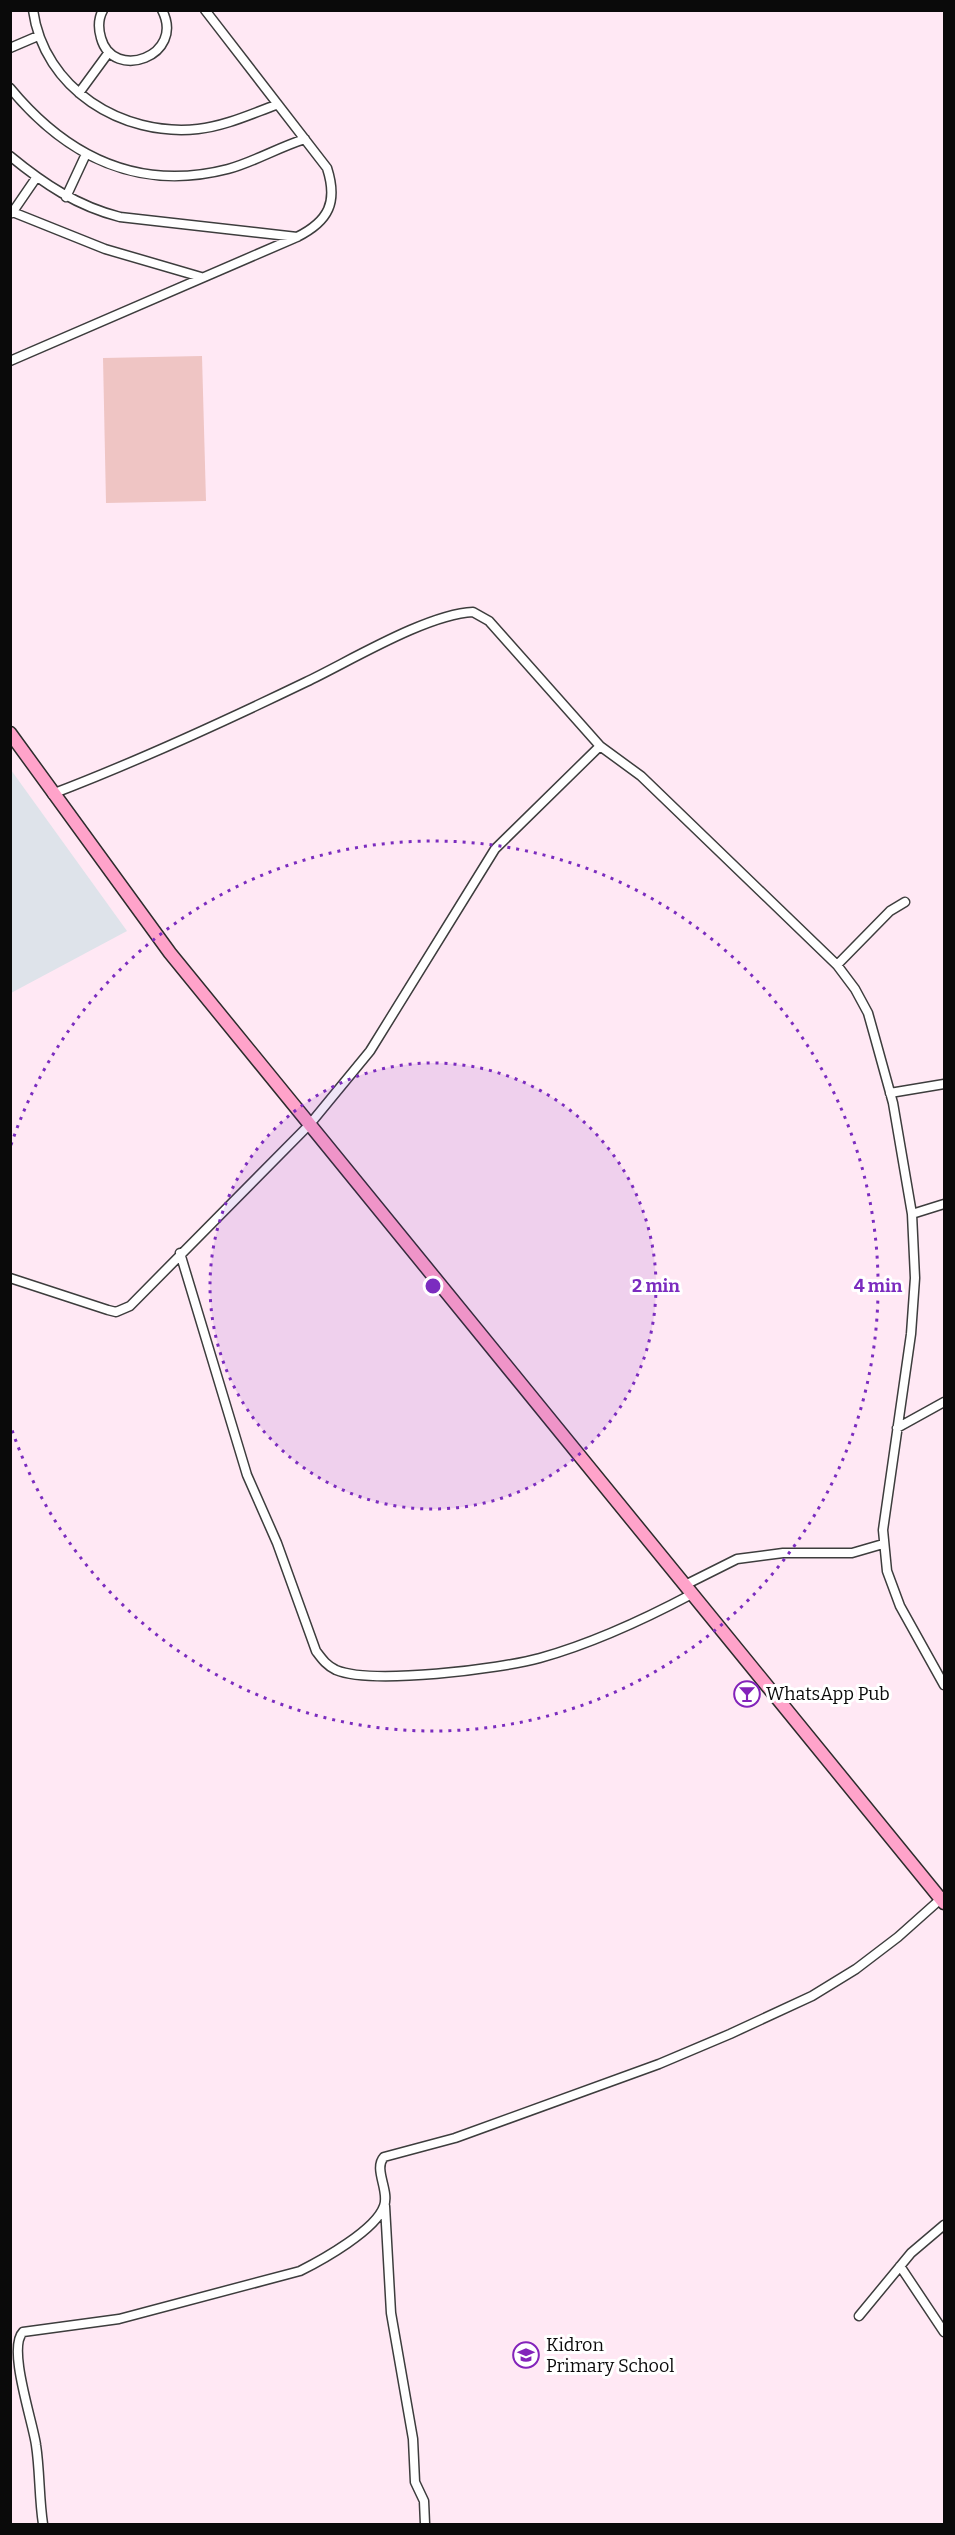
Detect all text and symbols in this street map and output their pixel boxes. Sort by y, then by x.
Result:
text: 2 min [632,1275,680,1297]
text: 4 min [854,1275,903,1297]
centre of rings [423,1276,443,1296]
bar icon: WhatsApp Pub [732,1679,762,1709]
place label: WhatsApp Pub [766,1683,890,1705]
place label: Kidron Primary School [546,2334,675,2377]
school or university icon: Kidron Primary School [511,2340,541,2370]

